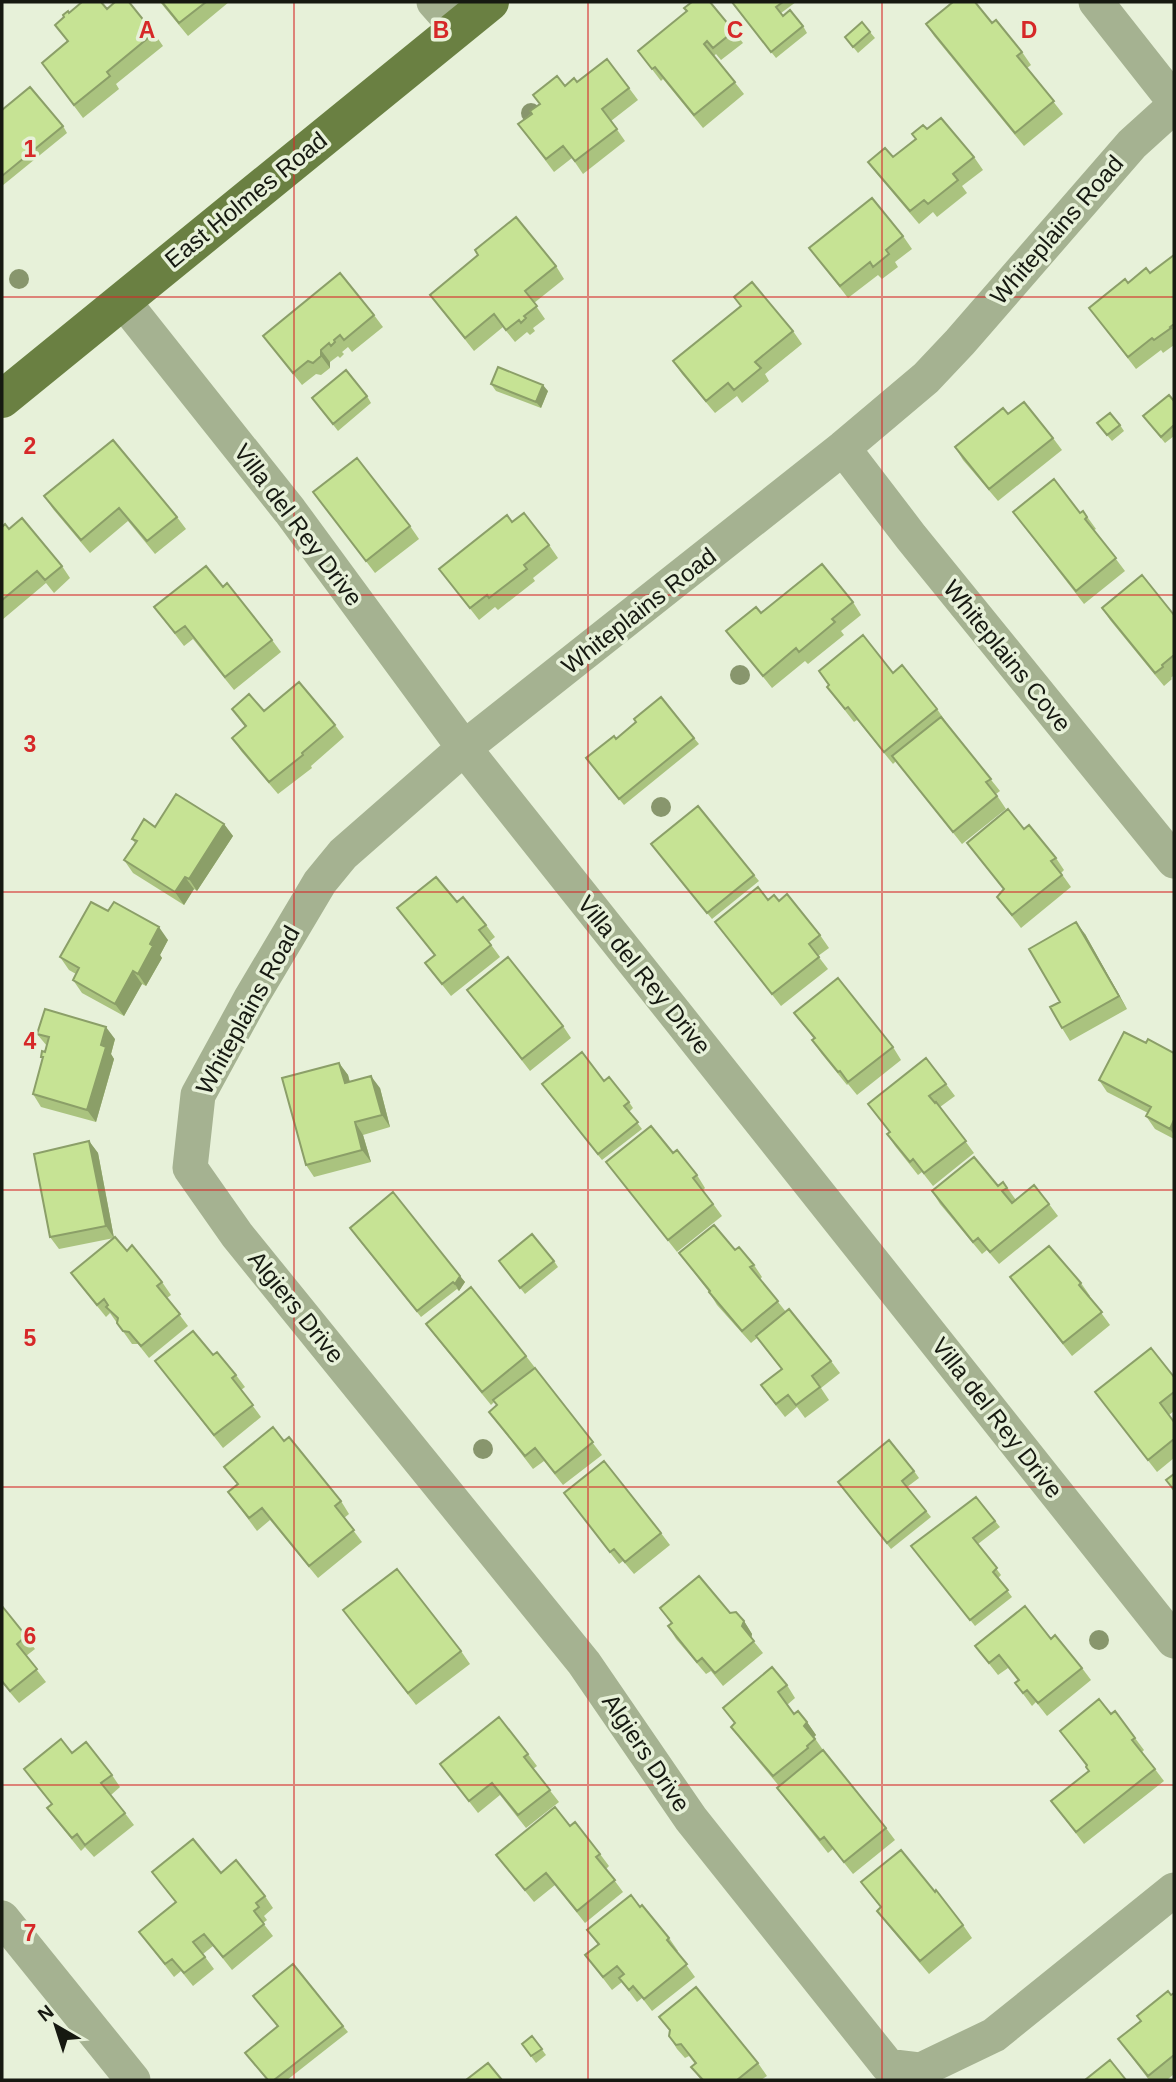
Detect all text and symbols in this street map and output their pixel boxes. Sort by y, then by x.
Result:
text: A [139,17,155,43]
text: B [433,17,449,43]
text: C [727,17,743,43]
text: D [1021,17,1037,43]
street label: East Holmes Road [159,126,332,273]
text: 1 [24,136,37,162]
street label: Whiteplains Road [985,150,1129,310]
text: 2 [24,433,36,459]
street label: Villa del Rey Drive [229,438,368,611]
street label: Whiteplains Road [556,542,721,679]
street label: Whiteplains Cove [938,575,1077,737]
text: 3 [24,731,36,757]
street label: Villa del Rey Drive [572,890,716,1059]
street label: Whiteplains Road [190,921,305,1099]
text: 4 [24,1028,37,1054]
street label: Algiers Drive [243,1245,350,1368]
text: 5 [24,1325,37,1351]
street label: Villa del Rey Drive [927,1332,1068,1503]
text: 6 [24,1623,36,1649]
street label: Algiers Drive [597,1689,696,1817]
text: 7 [24,1920,36,1946]
north arrow [21,1991,91,2061]
text: N [34,2001,58,2026]

